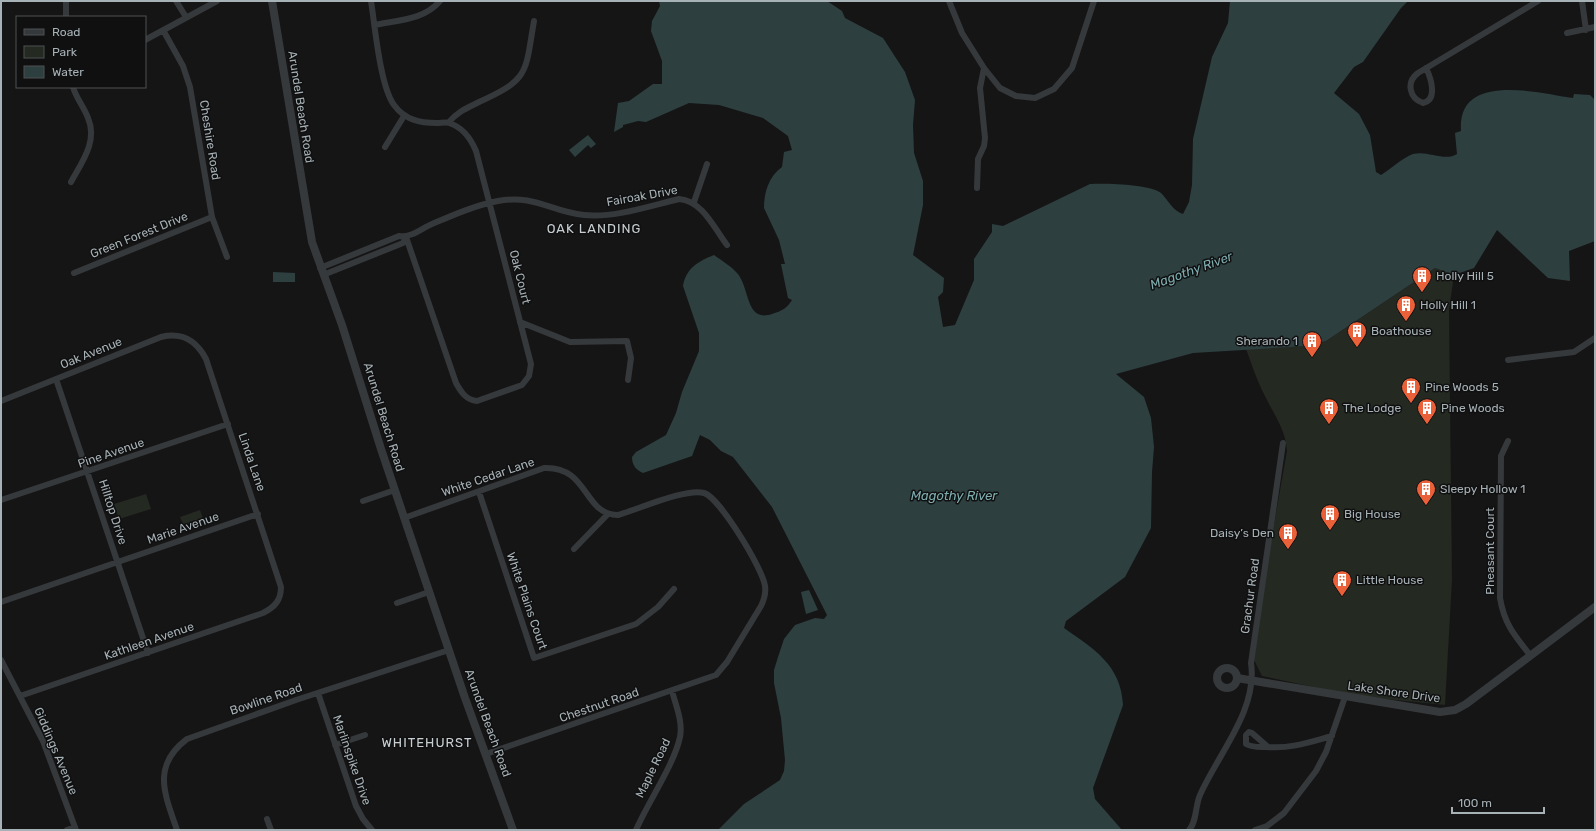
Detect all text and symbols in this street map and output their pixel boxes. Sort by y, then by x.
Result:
legend [16,16,146,88]
text: Road [52,25,80,39]
text: Park [52,45,78,59]
street label: Arundel Beach Road [285,50,317,164]
text: Water [52,65,84,79]
street label: Cheshire Road [197,99,223,181]
street label: Fairoak Drive [605,183,679,209]
street label: Green Forest Drive [88,209,190,261]
district label: OAK LANDING [547,221,641,236]
water label: Magothy River [1148,248,1236,293]
street label: Oak Court [507,249,534,306]
building icon: Holly Hill 5 [1411,265,1433,293]
place label: Holly Hill 5 [1436,269,1494,283]
building icon: Holly Hill 1 [1395,294,1417,322]
place label: Holly Hill 1 [1420,298,1476,312]
building icon: Boathouse [1346,320,1368,348]
place label: Boathouse [1371,324,1432,338]
building icon: Sherando 1 [1301,330,1323,358]
street label: Oak Avenue [58,334,124,372]
place label: Sherando 1 [1236,334,1298,348]
street label: Arundel Beach Road [361,361,407,473]
building icon: Pine Woods 5 [1400,376,1422,404]
place label: Pine Woods 5 [1425,380,1499,394]
building icon: The Lodge [1318,397,1340,425]
building icon: Pine Woods [1416,397,1438,425]
place label: The Lodge [1343,401,1401,415]
place label: Pine Woods [1441,401,1505,415]
street label: Linda Lane [235,431,269,493]
street label: Pine Avenue [76,435,146,471]
street label: White Cedar Lane [440,454,537,499]
street label: Hilltop Drive [96,478,130,547]
building icon: Sleepy Hollow 1 [1415,478,1437,506]
place label: Sleepy Hollow 1 [1440,482,1525,496]
water label: Magothy River [911,488,998,504]
building icon: Big House [1319,503,1341,531]
place label: Big House [1344,507,1401,521]
street label: Pheasant Court [1483,507,1497,595]
street label: Marie Avenue [145,509,221,547]
building icon: Daisy’s Den [1277,522,1299,550]
place label: Daisy’s Den [1210,526,1274,540]
street label: White Plains Court [504,550,550,652]
street label: Grachur Road [1238,557,1262,635]
building icon: Little House [1331,569,1353,597]
place label: Little House [1356,573,1423,587]
street label: Kathleen Avenue [102,619,196,663]
street label: Arundel Beach Road [462,667,514,779]
street label: Lake Shore Drive [1347,679,1442,705]
street label: Bowline Road [228,680,304,718]
street label: Chestnut Road [557,685,641,725]
street label: Giddings Avenue [31,705,81,797]
street label: Marlinspike Drive [330,713,374,807]
district label: WHITEHURST [381,735,473,750]
street label: Maple Road [633,736,673,800]
scale bar [1452,789,1544,815]
text: 100 m [1458,796,1492,810]

